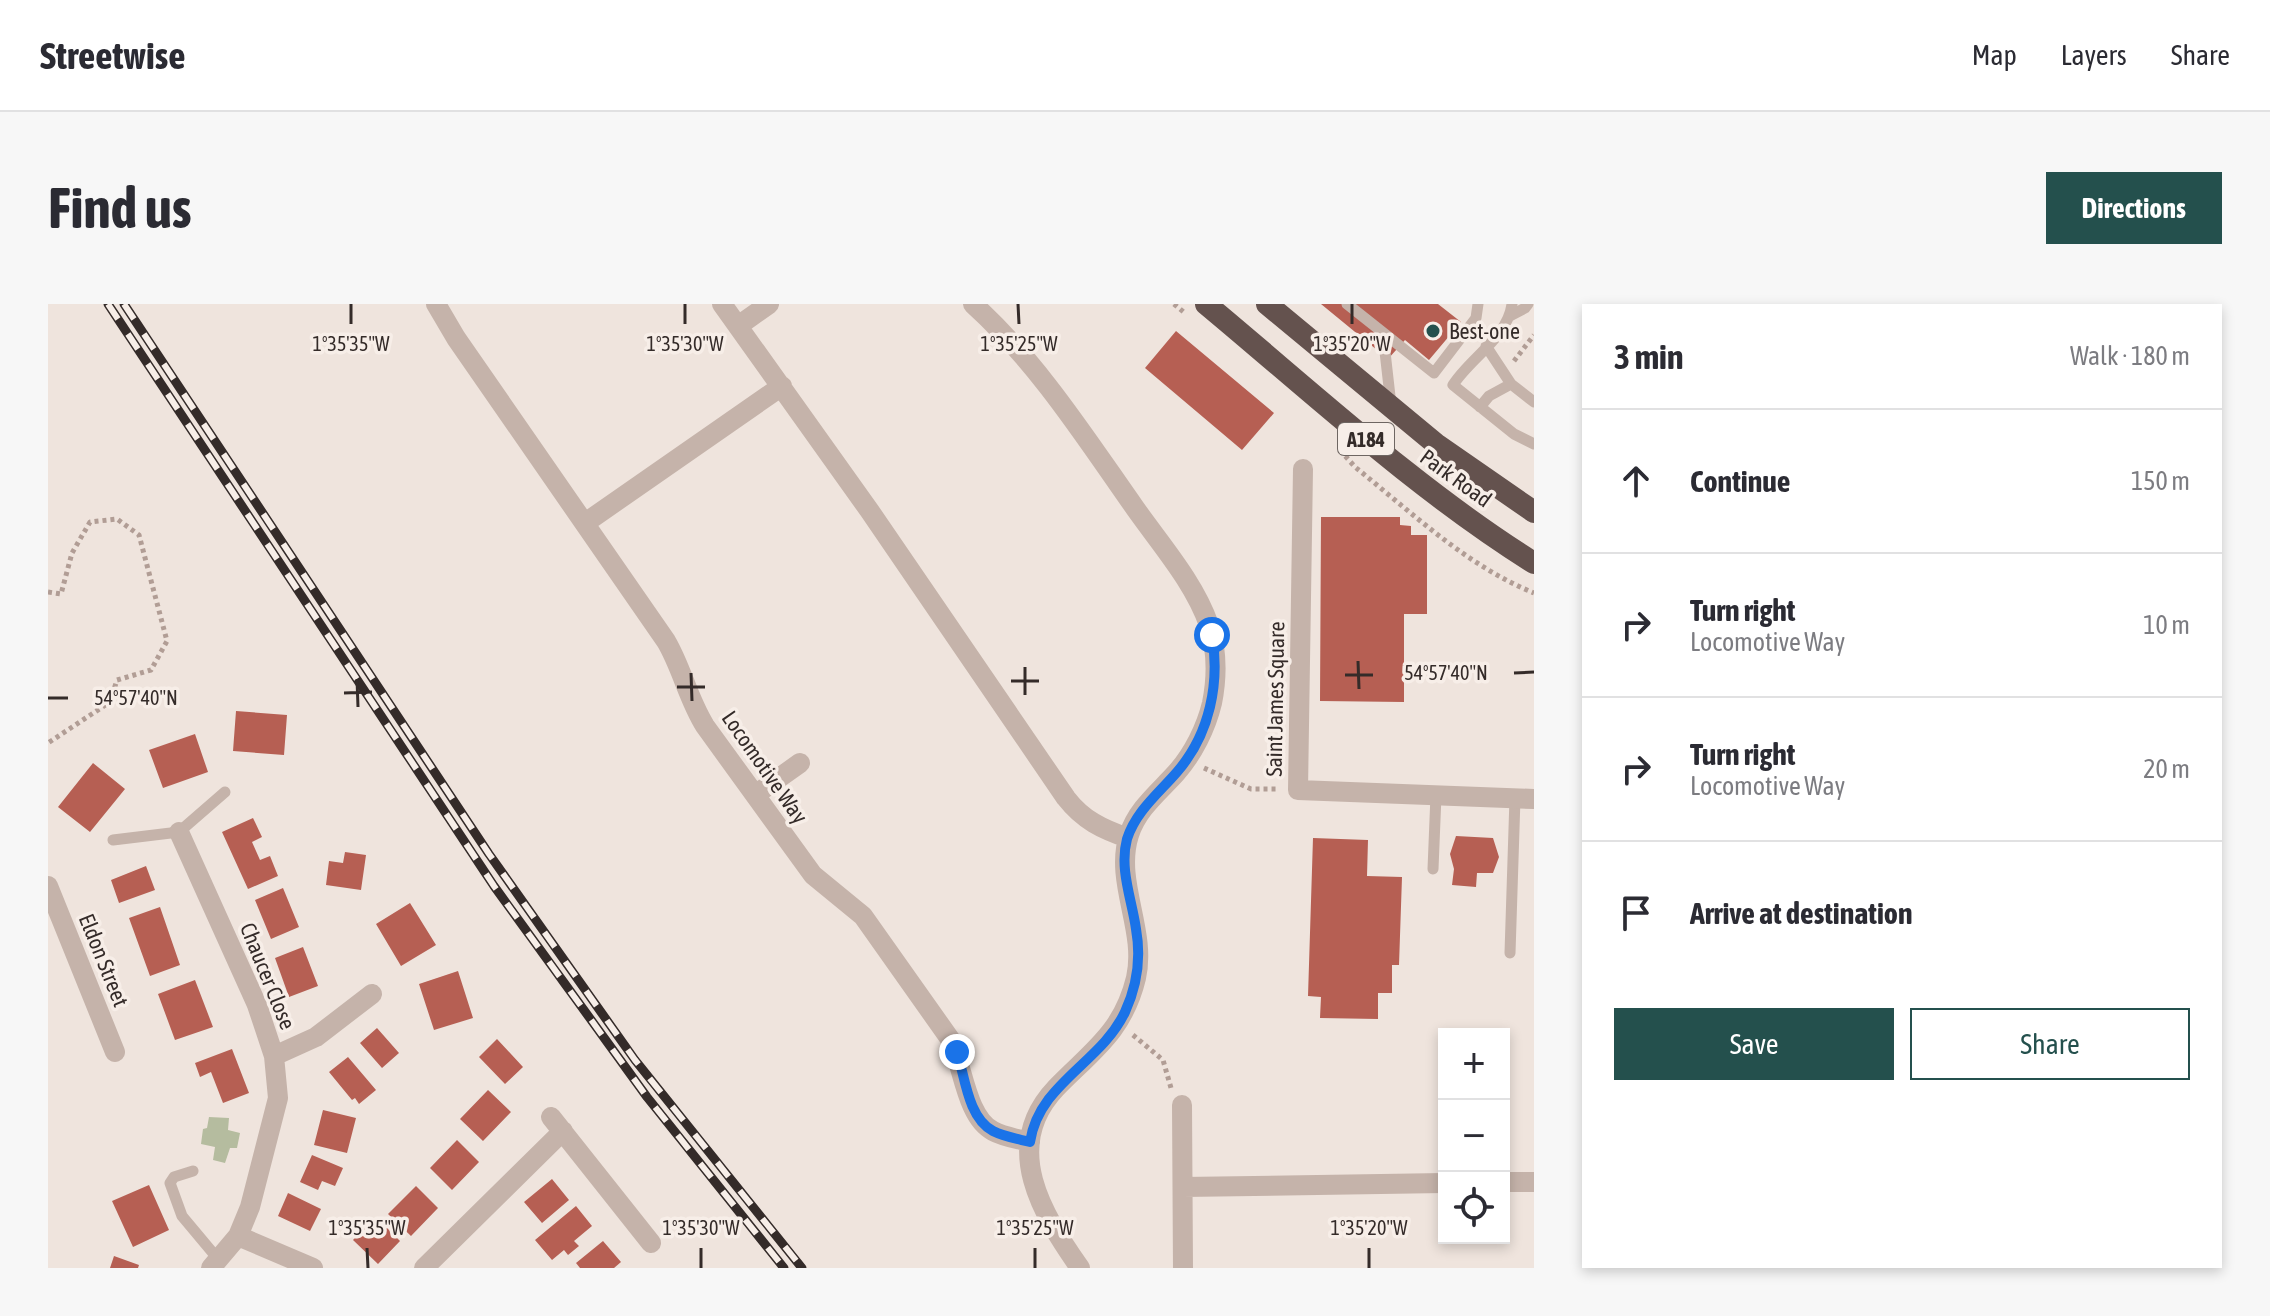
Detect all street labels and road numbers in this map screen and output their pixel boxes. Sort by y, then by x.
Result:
road number: A184 [1338,423,1394,455]
street label: Park Road [1415,443,1497,513]
street label: Saint James Square [1261,621,1289,777]
street label: Locomotive Way [717,706,813,828]
street label: Eldon Street [74,910,134,1010]
street label: Chaucer Close [235,919,301,1033]

